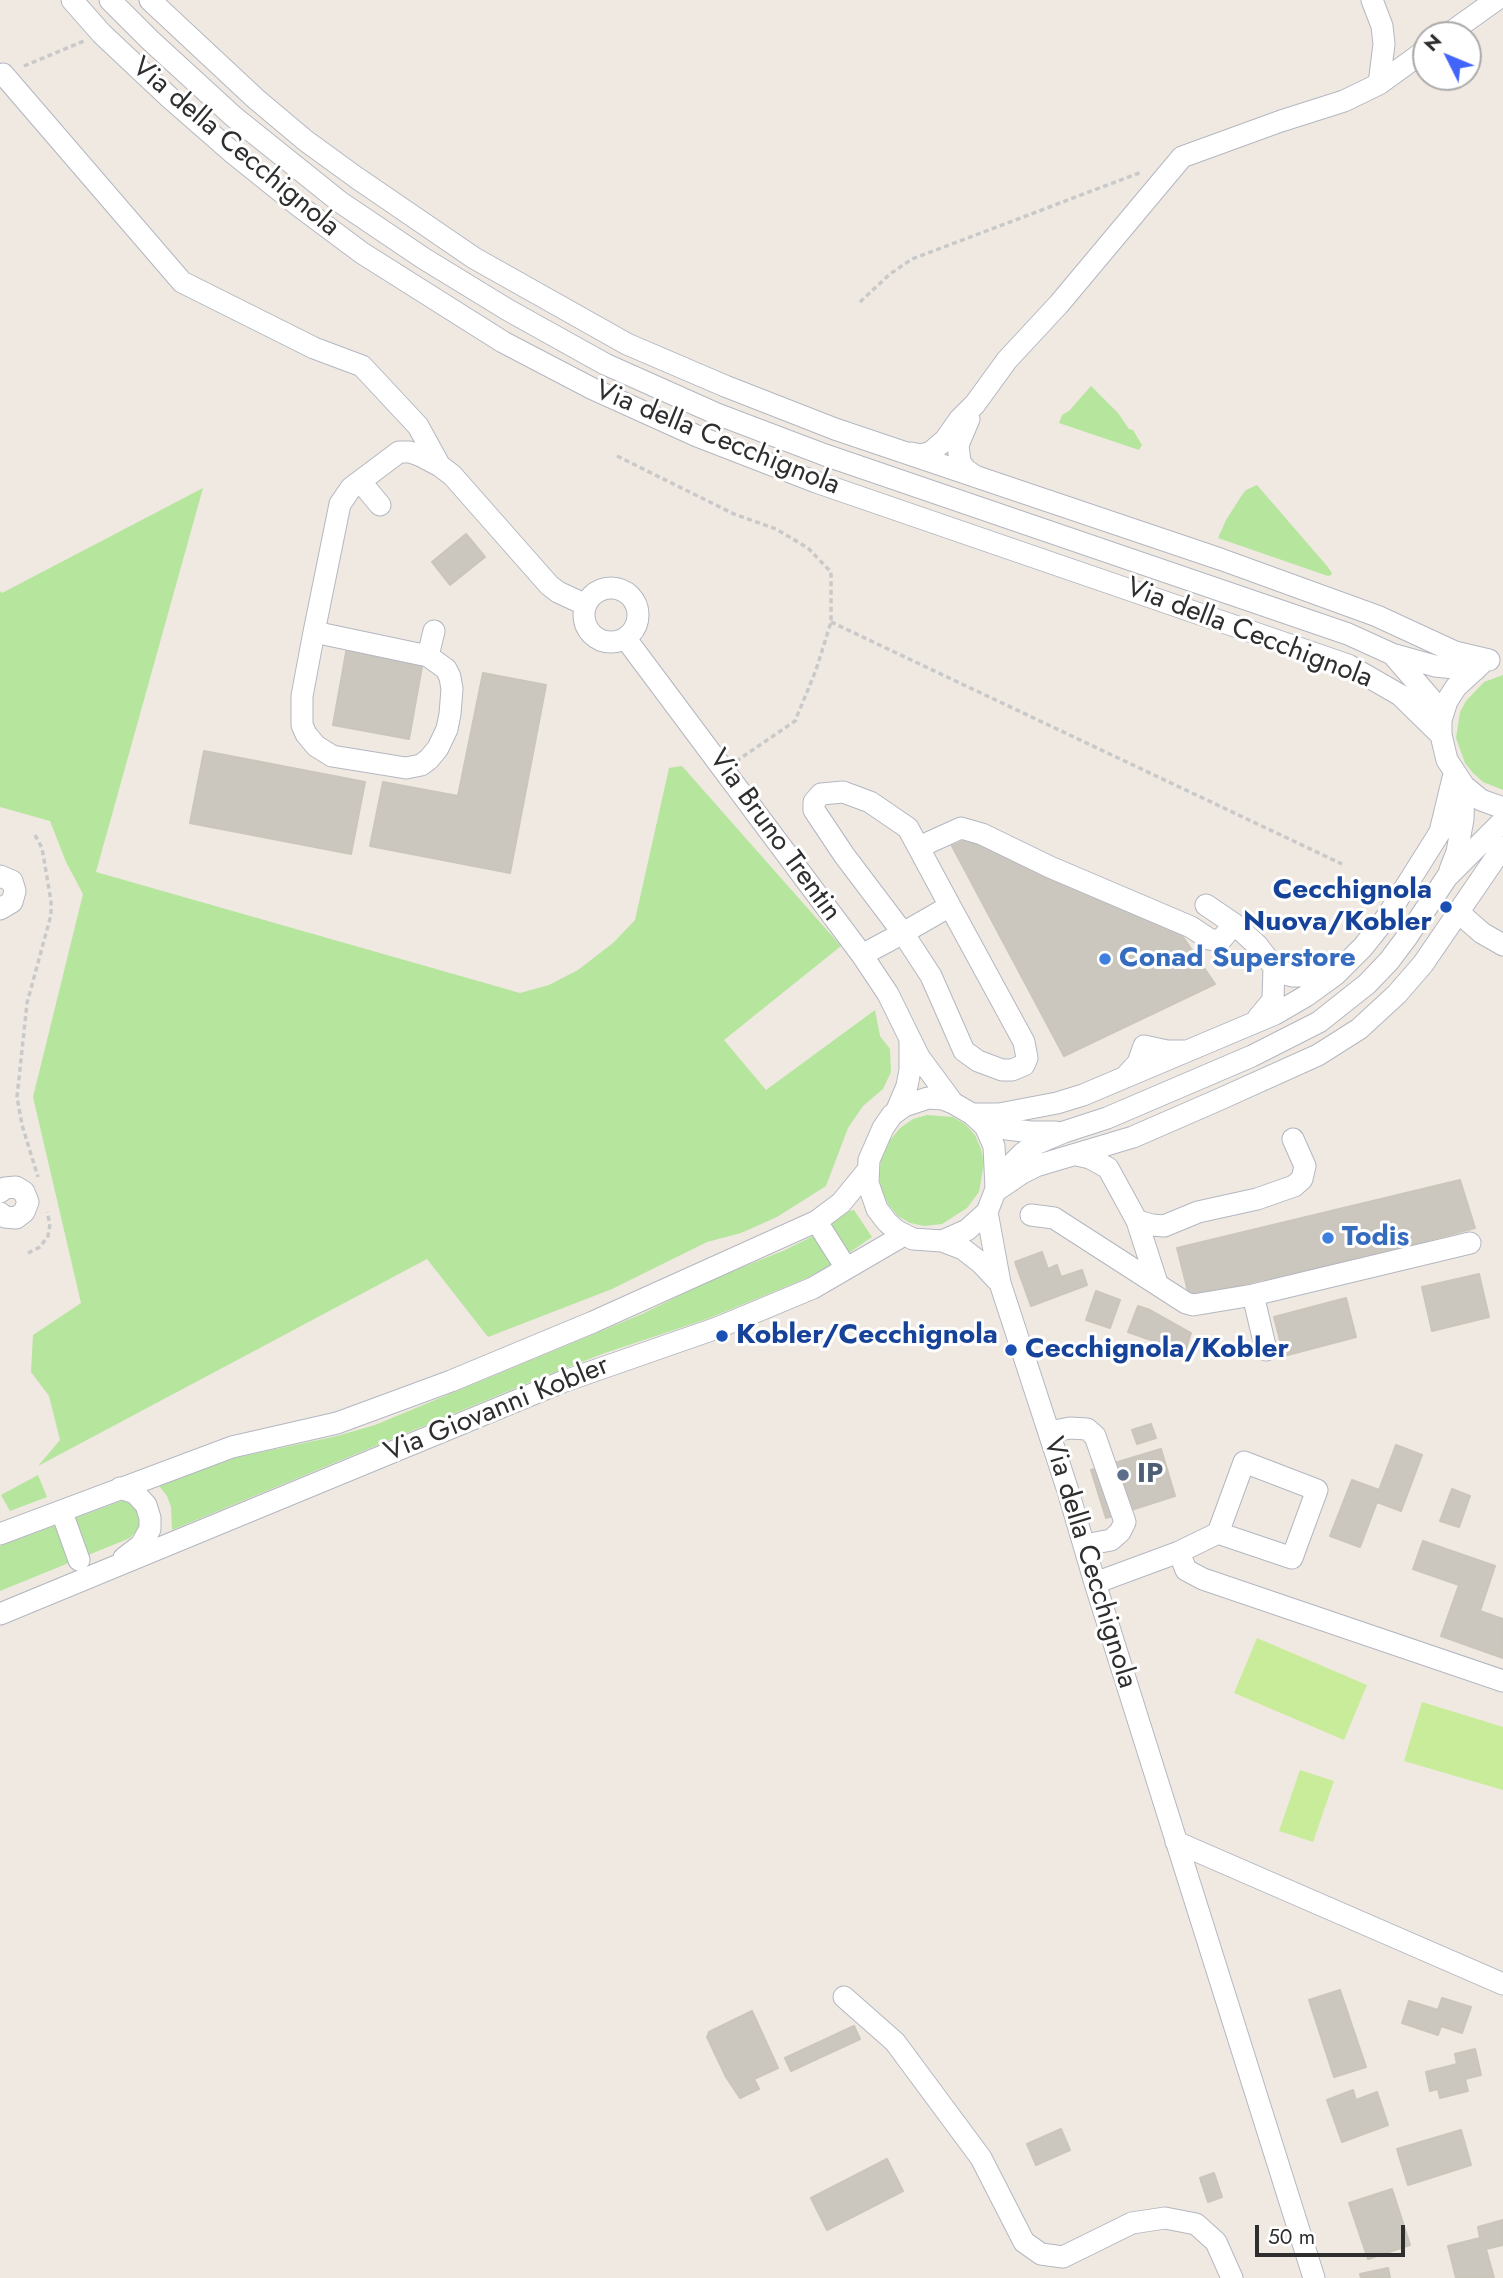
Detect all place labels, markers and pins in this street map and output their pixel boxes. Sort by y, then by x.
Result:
place label: Cecchignola Nuova/Kobler [1243,874,1432,940]
marker: Cecchignola Nuova/Kobler [1438,899,1454,915]
place label: Conad Superstore [1119,942,1356,976]
marker: Conad Superstore [1097,951,1113,967]
place label: Todis [1342,1221,1409,1255]
marker: Todis [1320,1230,1336,1246]
place label: Kobler/Cecchignola [736,1319,998,1353]
marker: Kobler/Cecchignola [714,1328,730,1344]
place label: Cecchignola/Kobler [1025,1333,1289,1367]
marker: Cecchignola/Kobler [1003,1342,1019,1358]
place label: IP [1137,1458,1163,1492]
marker: IP [1115,1467,1131,1483]

